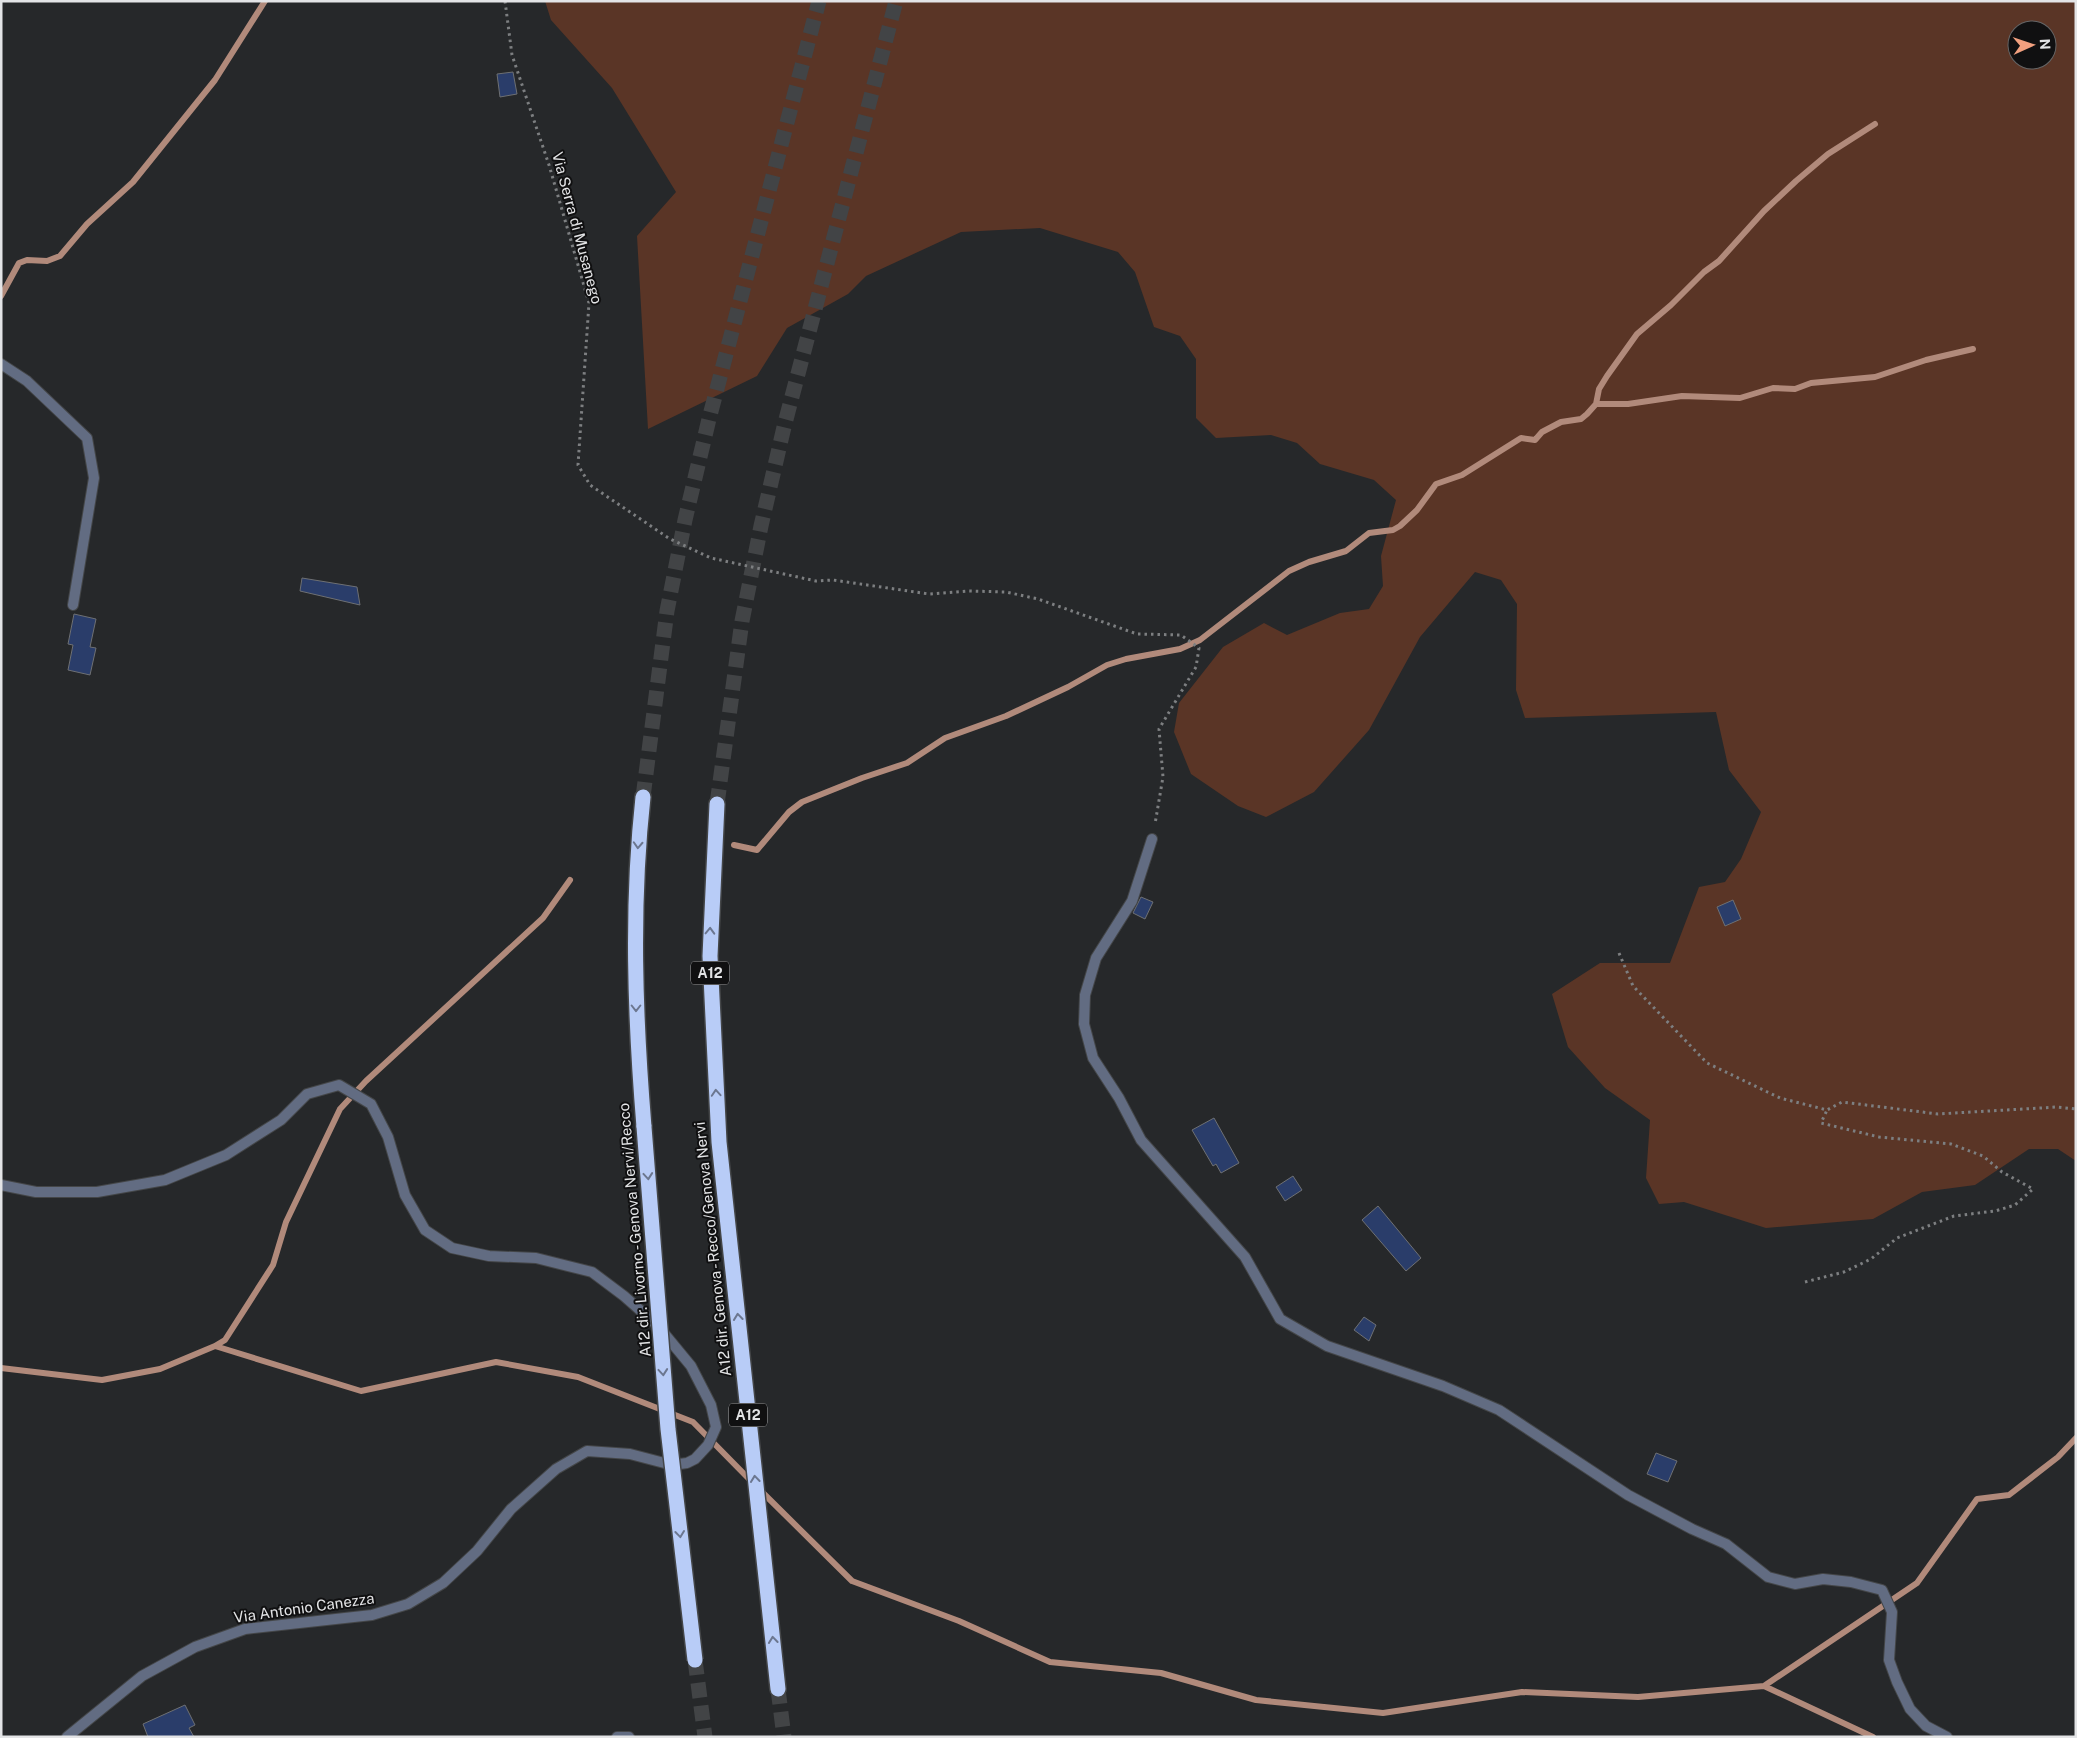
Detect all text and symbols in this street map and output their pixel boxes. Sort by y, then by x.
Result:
north arrow [2007,20,2057,70]
text: N [2037,38,2053,50]
street label: Via Serra di Musanego [549,150,606,306]
one-way arrow [633,842,644,850]
one-way arrow [705,927,716,935]
road number: A12 [691,961,729,984]
one-way arrow [631,1004,641,1012]
one-way arrow [710,1089,721,1097]
street label: A12 dir. Livorno - Genova Nervi/Recco [615,1102,654,1358]
street label: A12 dir. Genova - Recco/Genova Nervi [691,1121,734,1377]
one-way arrow [642,1172,653,1180]
one-way arrow [733,1313,744,1321]
one-way arrow [658,1369,669,1377]
road number: A12 [729,1404,767,1426]
one-way arrow [750,1474,761,1482]
one-way arrow [674,1530,685,1538]
street label: Via Antonio Canezza [233,1589,375,1626]
one-way arrow [768,1636,779,1644]

